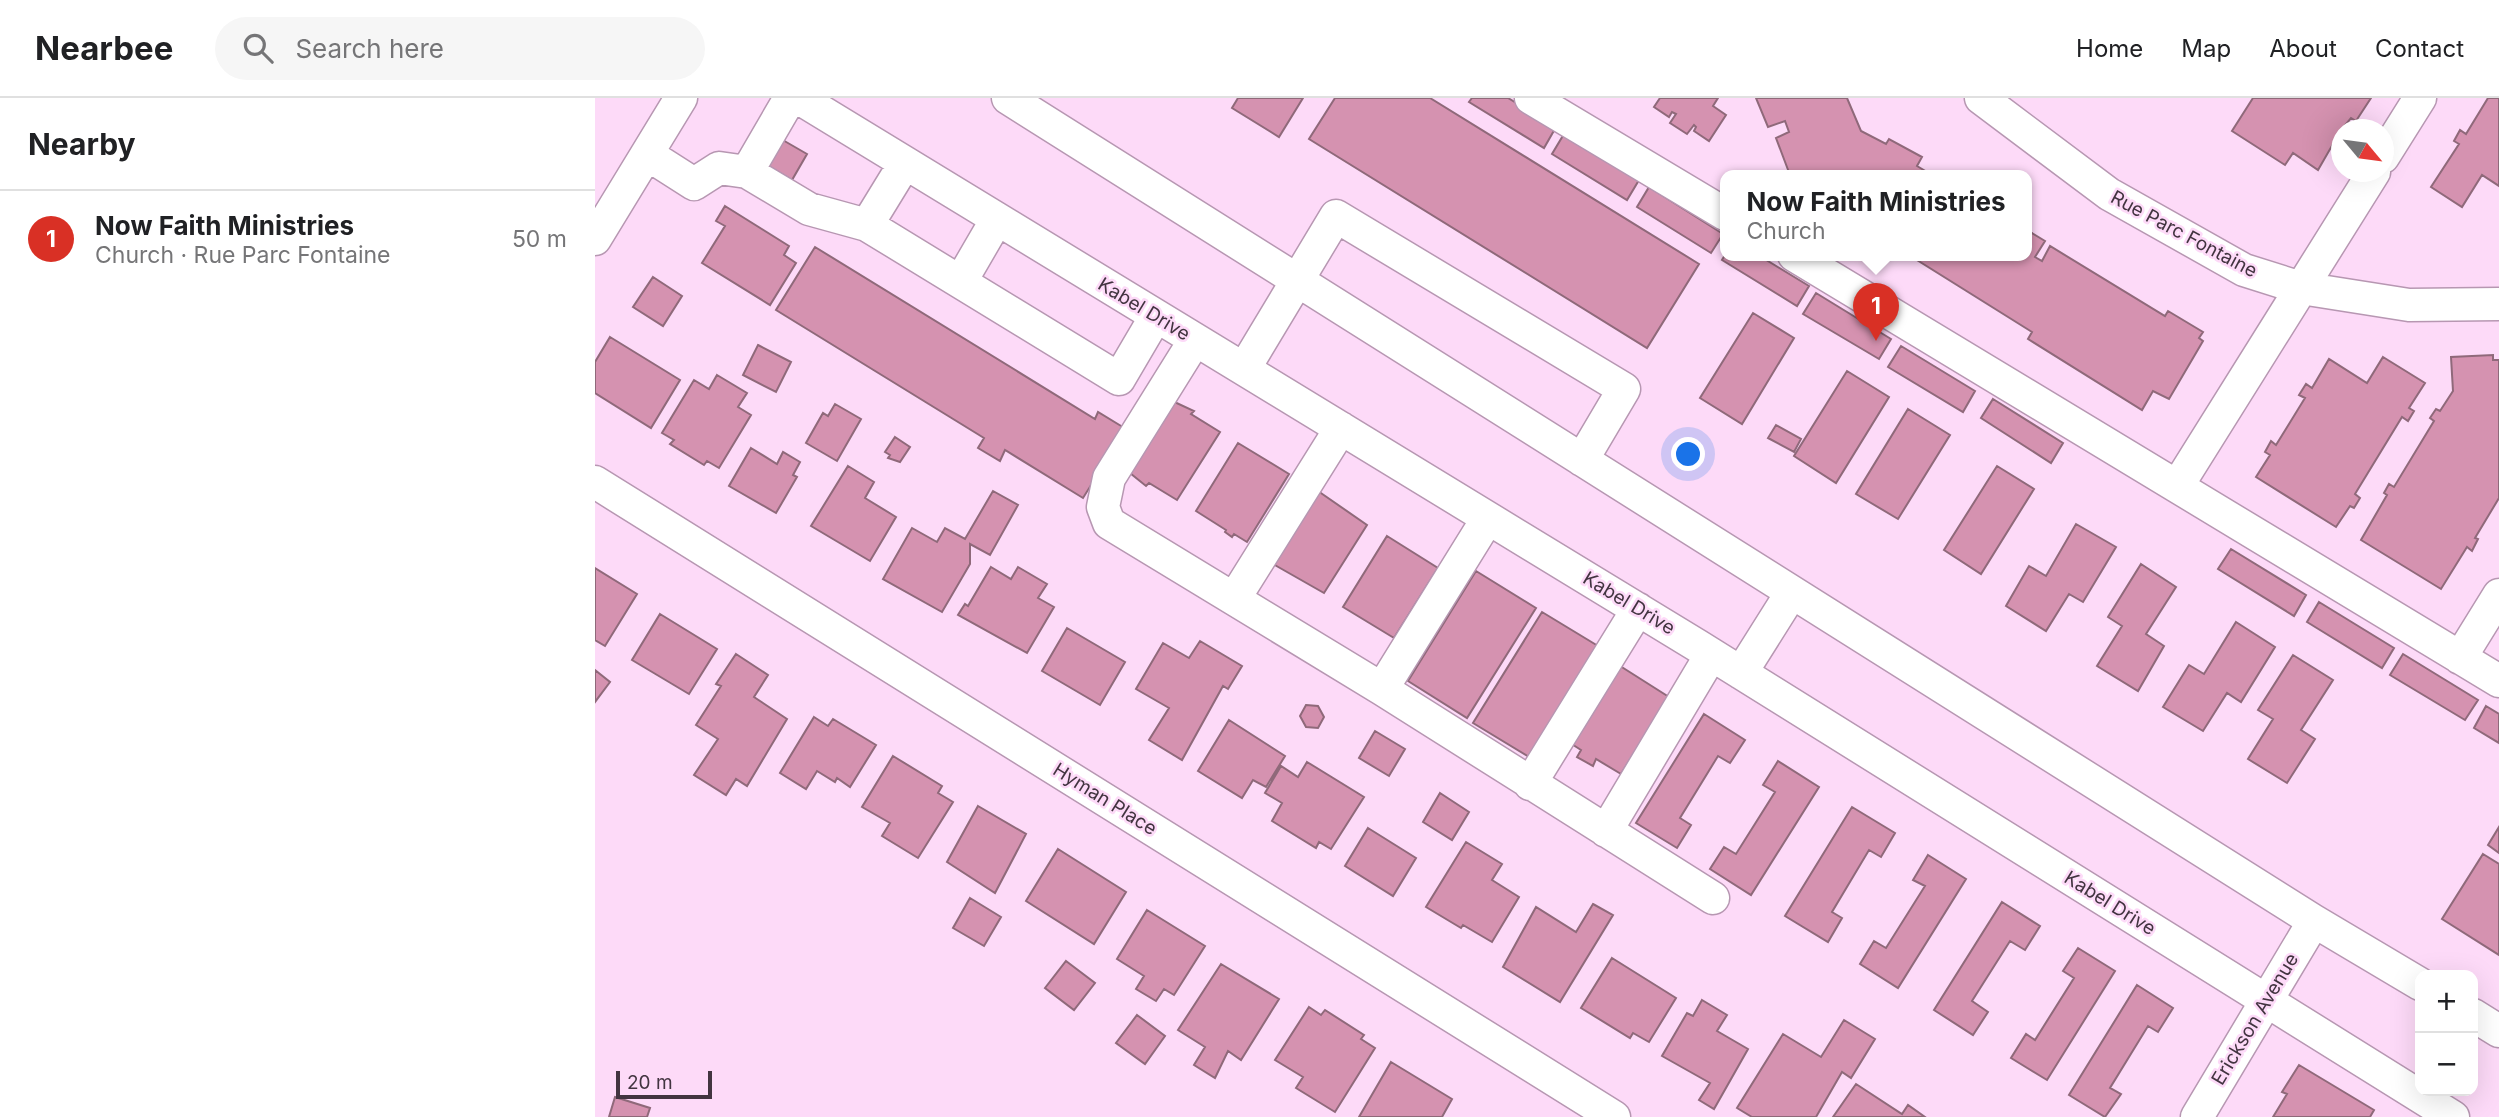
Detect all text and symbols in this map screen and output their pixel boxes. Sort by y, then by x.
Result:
search box [215,17,705,80]
text: Nearbee [35,28,173,68]
icon: search [239,29,277,67]
text: Search here [295,33,444,64]
text: Home [2076,34,2143,63]
text: Map [2181,34,2231,63]
text: About [2269,34,2337,63]
text: Contact [2375,34,2464,63]
north arrow [2331,119,2394,182]
text: Nearby [28,126,136,162]
popup [1720,170,2032,261]
text: Now Faith Ministries [1746,186,2006,217]
street label: Rue Parc Fontaine [2107,186,2261,282]
text: Now Faith Ministries [95,210,354,241]
text: Church [1746,217,1826,245]
text: 1 [46,225,56,253]
text: 50 m [512,225,567,253]
text: Church · Rue Parc Fontaine [95,241,391,269]
street label: Kabel Drive [1094,273,1194,345]
pin: 1 [1853,283,1899,341]
your location [1671,437,1705,471]
street label: Kabel Drive [1579,567,1679,639]
street label: Hyman Place [1049,758,1161,840]
street label: Kabel Drive [2060,866,2160,940]
street label: Erickson Avenue [2207,949,2303,1089]
map controls [2415,970,2478,1096]
button: + [2415,970,2478,1033]
button: − [2415,1033,2478,1096]
scale bar [616,1068,712,1100]
text: 20 m [627,1071,673,1094]

